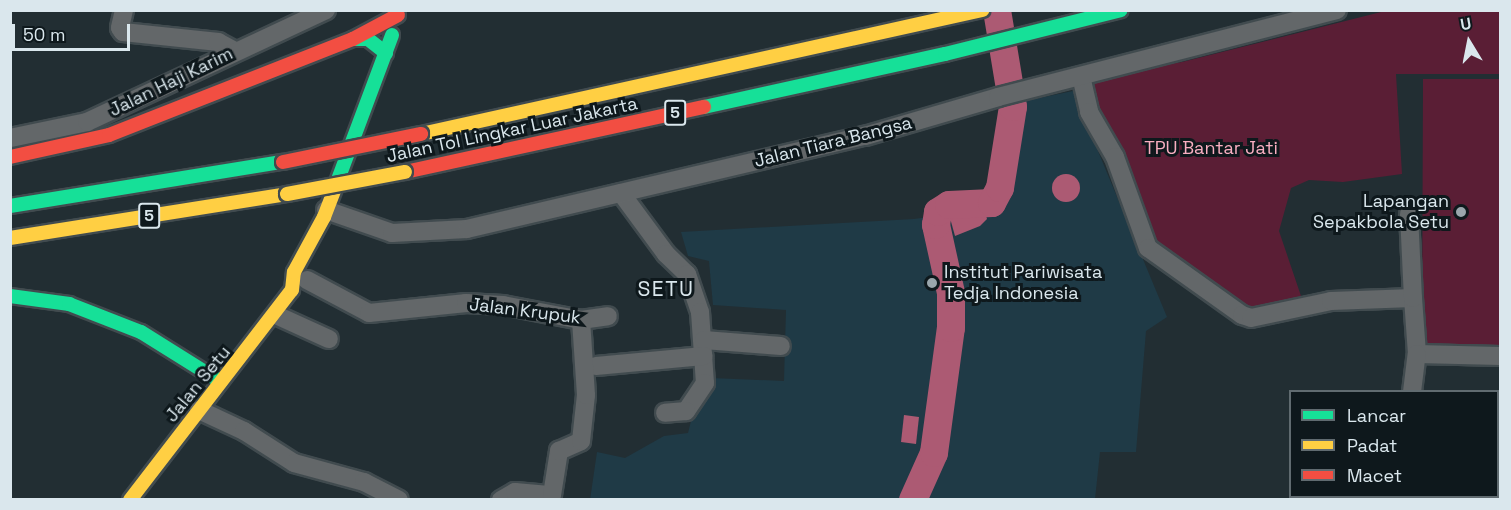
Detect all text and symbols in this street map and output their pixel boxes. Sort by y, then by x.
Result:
scale bar [15,12,134,50]
north arrow [1439,12,1499,72]
text: U [1459,13,1473,35]
text: 50 m [23,23,65,46]
street label: Jalan Haji Karim [106,43,236,121]
street label: Jalan Tol Lingkar Luar Jakarta [384,93,640,167]
road number: 5 [663,100,687,126]
street label: Jalan Tiara Bangsa [752,112,914,172]
park label: TPU Bantar Jati [1144,137,1278,159]
place label: Lapangan Sepakbola Setu [1313,191,1449,234]
road number: 5 [137,203,161,229]
marker: Lapangan Sepakbola Setu [1454,205,1468,219]
place label: Institut Pariwisata Tedja Indonesia [944,262,1102,304]
district label: SETU [637,276,695,302]
marker: Institut Pariwisata Tedja Indonesia [925,276,939,290]
street label: Jalan Krupuk [468,293,582,329]
street label: Jalan Setu [161,342,235,426]
legend [1289,390,1499,498]
text: Lancar [1347,404,1406,427]
text: Padat [1347,434,1397,457]
text: Macet [1347,464,1402,487]

